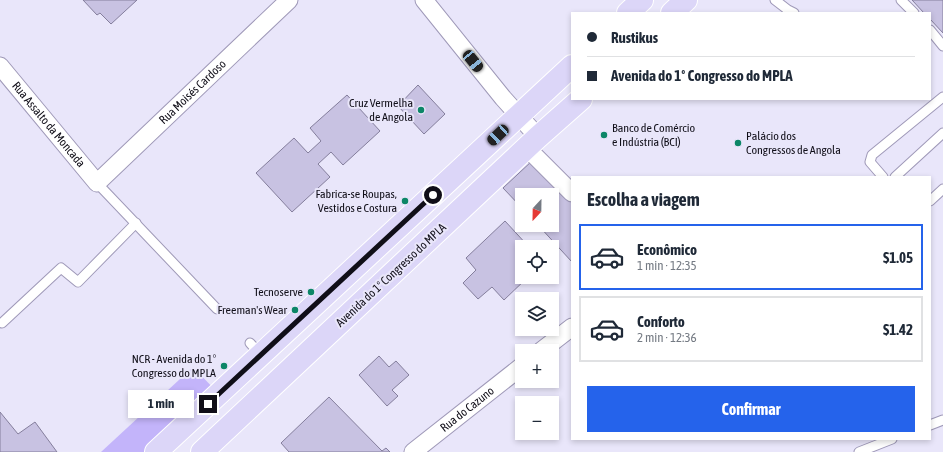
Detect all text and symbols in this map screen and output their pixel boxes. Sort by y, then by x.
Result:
text: Rustikus [611,29,658,46]
car [461,48,485,74]
street label: Rua Moisés Cardoso [156,57,229,127]
text: Avenida do 1º Congresso do MPLA [611,67,793,84]
street label: Rua Assalto da Moncada [9,79,88,170]
place label: Cruz Vermelha de Angola [349,96,413,124]
marker: Cruz Vermelha de Angola [416,105,426,115]
place label: Banco de Comércio e Indústria (BCI) [612,121,695,149]
car [485,122,511,148]
place label: Palácio dos Congressos de Angola [746,129,841,157]
marker: Banco de Comércio e Indústria (BCI) [599,130,609,140]
marker: Palácio dos Congressos de Angola [733,138,743,148]
route start [424,186,442,204]
place label: Fabrica-se Roupas, Vestidos e Costura [315,187,397,215]
north arrow [515,188,559,232]
map controls [515,188,559,440]
text: Escolha a viagem [587,189,700,210]
marker: Fabrica-se Roupas, Vestidos e Costura [400,196,410,206]
street label: Avenida do 1º Congresso do MPLA [333,220,449,330]
icon: car [589,239,625,275]
button: locate [515,240,559,284]
text: Econômico [637,241,697,258]
text: $1.05 [883,249,913,266]
text: 1 min · 12:35 [637,258,697,273]
place label: Tecnoserve [254,285,303,299]
marker: Tecnoserve [306,287,316,297]
button: layers [515,292,559,336]
place label: Freeman's Wear [217,303,287,317]
marker: Freeman's Wear [290,305,300,315]
icon: car [589,311,625,347]
text: Conforto [637,313,685,330]
text: $1.42 [883,321,913,338]
text: 2 min · 12:36 [637,330,697,345]
button: + [515,344,559,388]
place label: NCR - Avenida do 1º Congresso do MPLA [132,352,216,380]
marker: NCR - Avenida do 1º Congresso do MPLA [219,361,229,371]
street label: Rua do Cazuno [437,384,497,435]
button: Confirmar [587,386,915,432]
callout: 1 min [128,390,194,418]
route end [199,395,217,413]
text: 1 min [148,396,174,411]
button: − [515,396,559,440]

